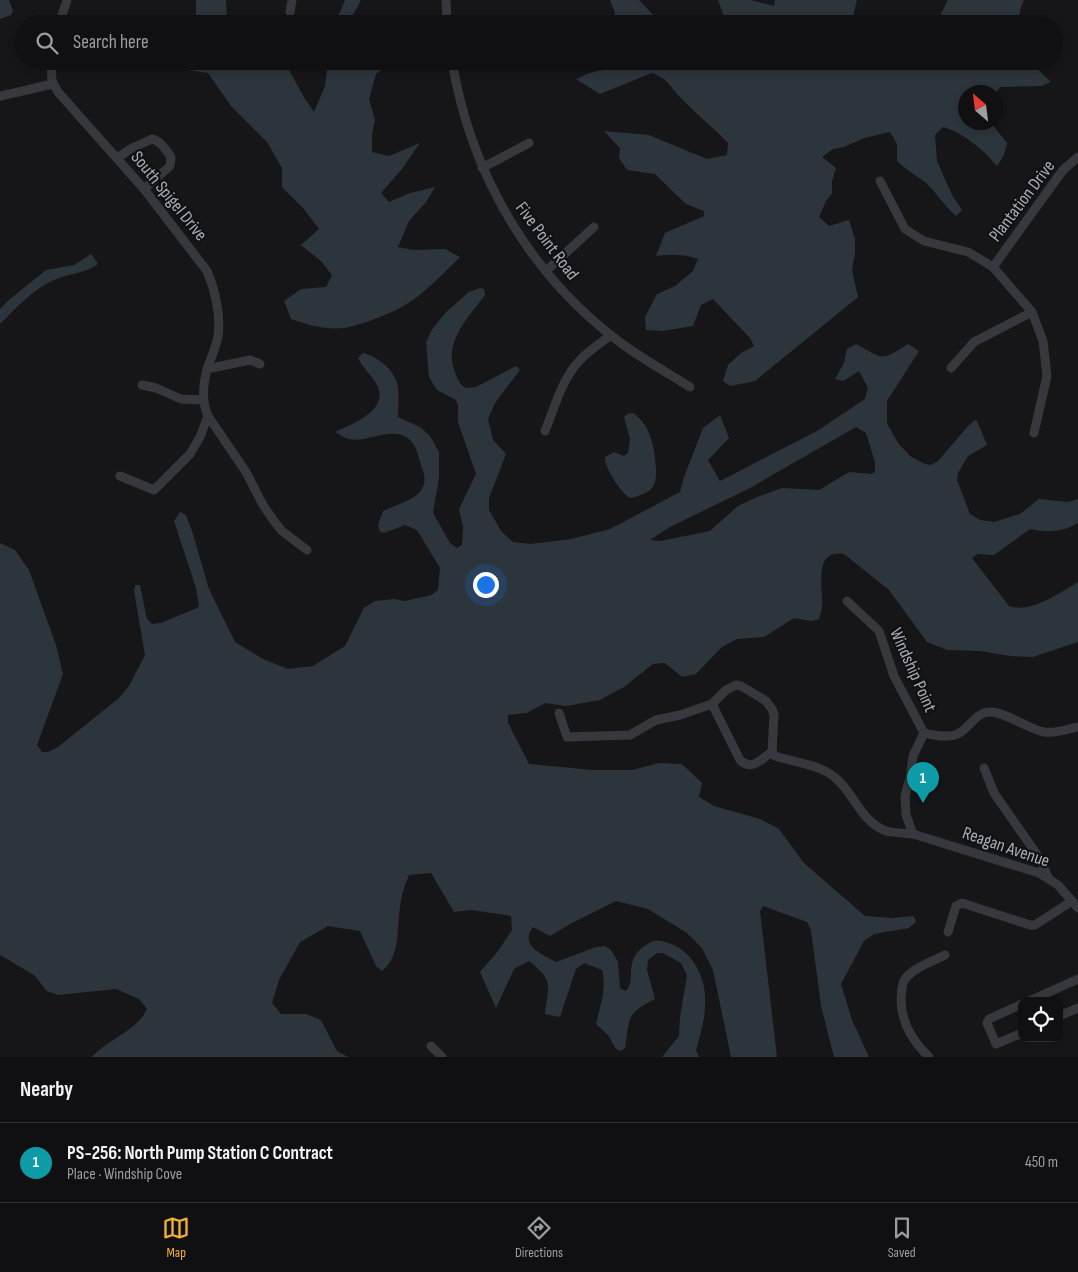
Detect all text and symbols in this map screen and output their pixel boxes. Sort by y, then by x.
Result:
search box [15,15,1063,70]
icon: search [33,29,61,57]
text: Search here [73,31,149,54]
north arrow [958,85,1003,130]
street label: South Spigel Drive [126,147,212,245]
street label: Plantation Drive [985,156,1059,246]
street label: Five Point Road [511,198,583,284]
your location [473,572,499,598]
street label: Windship Point [885,625,941,716]
pin: 1 [907,762,939,803]
street label: Reagan Avenue [960,822,1052,872]
map controls [1018,997,1063,1042]
button: locate [1018,997,1063,1042]
text: Nearby [20,1077,73,1102]
text: PS-256: North Pump Station C Contract [67,1142,333,1165]
text: 1 [33,1153,39,1172]
text: 450 m [1025,1153,1058,1172]
text: Place · Windship Cove [67,1165,182,1184]
tab: Map [162,1214,190,1261]
tab: Directions [515,1214,563,1261]
tab: Saved [888,1214,916,1261]

